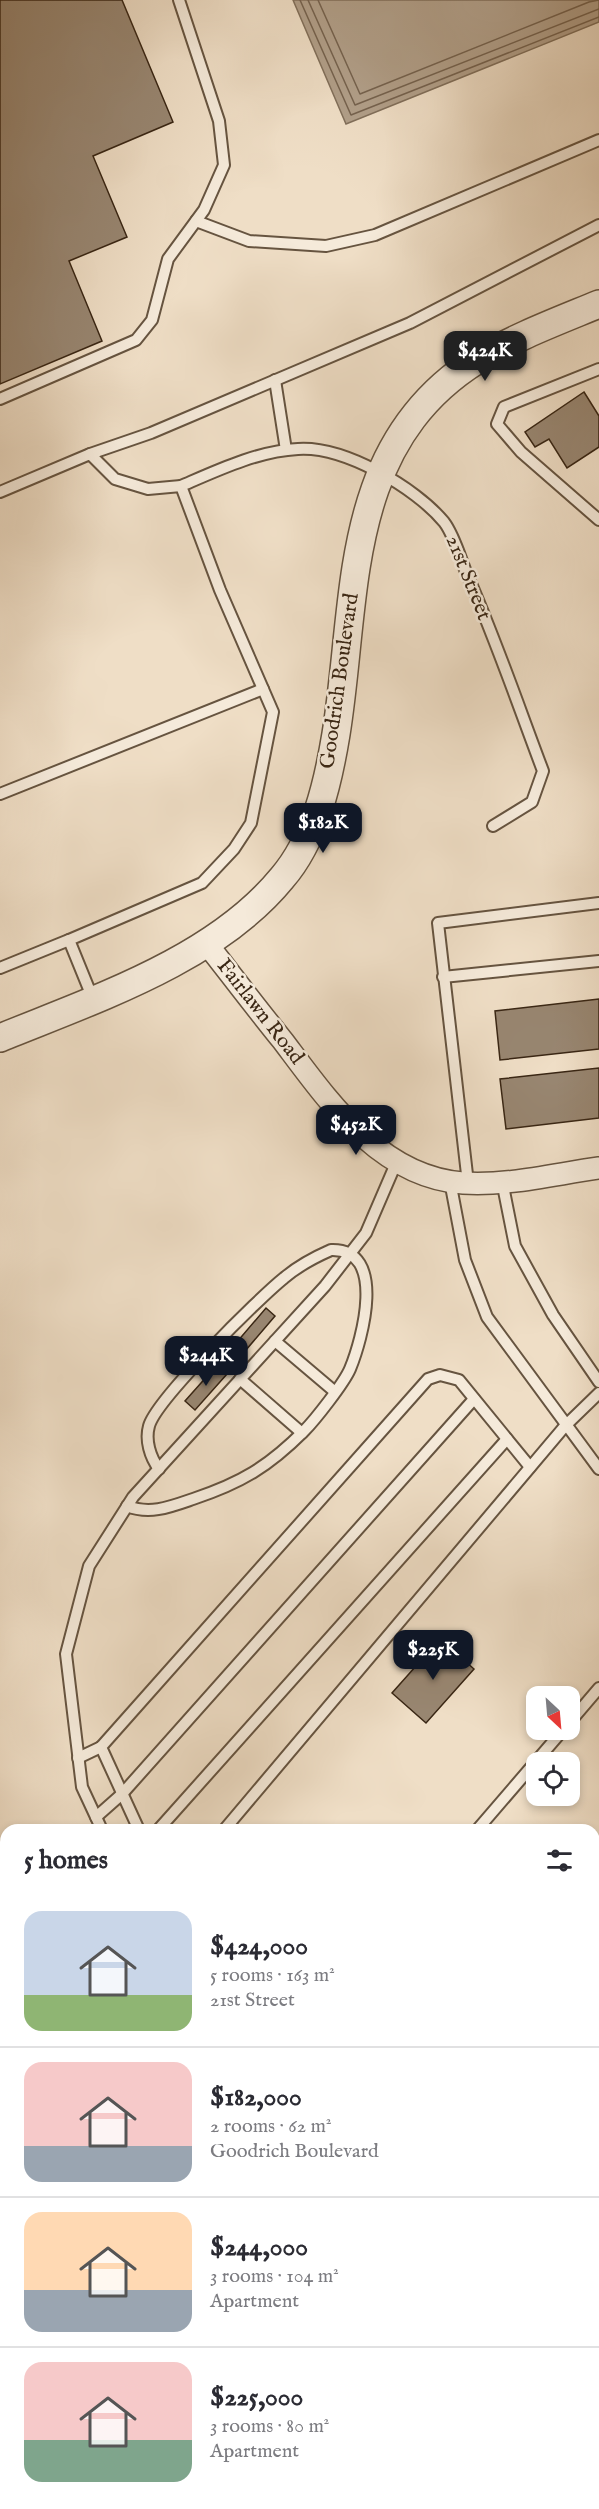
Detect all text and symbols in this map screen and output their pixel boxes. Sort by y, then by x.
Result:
pin: $424K [443,331,527,382]
text: $424K [458,338,512,363]
street label: 21st Street [439,532,497,624]
street label: Goodrich Boulevard [314,591,366,771]
pin: $182K [281,803,365,854]
text: $182K [298,810,348,835]
street label: Fairlawn Road [210,954,310,1071]
pin: $452K [314,1105,398,1156]
text: $452K [330,1112,382,1137]
pin: $244K [164,1336,248,1387]
text: $244K [179,1343,233,1368]
pin: $225K [391,1630,475,1681]
text: $225K [407,1637,459,1662]
north arrow [526,1686,580,1740]
map controls [526,1686,580,1806]
button: locate [526,1752,580,1806]
text: 5 homes [24,1844,108,1877]
icon: filters [543,1844,576,1877]
text: $424,000 [210,1930,308,1963]
icon: home [72,1935,144,2007]
text: 5 rooms · 163 m² [210,1963,335,1988]
text: 21st Street [210,1988,295,2013]
text: $182,000 [210,2081,302,2114]
icon: home [72,2086,144,2158]
text: 2 rooms · 62 m² [210,2114,332,2139]
text: Goodrich Boulevard [210,2139,379,2164]
text: $244,000 [210,2231,308,2264]
icon: home [72,2236,144,2308]
text: 3 rooms · 104 m² [210,2264,339,2289]
text: Apartment [210,2289,299,2314]
text: $225,000 [210,2381,303,2414]
icon: home [72,2386,144,2458]
text: 3 rooms · 80 m² [210,2414,329,2439]
text: Apartment [210,2439,299,2464]

